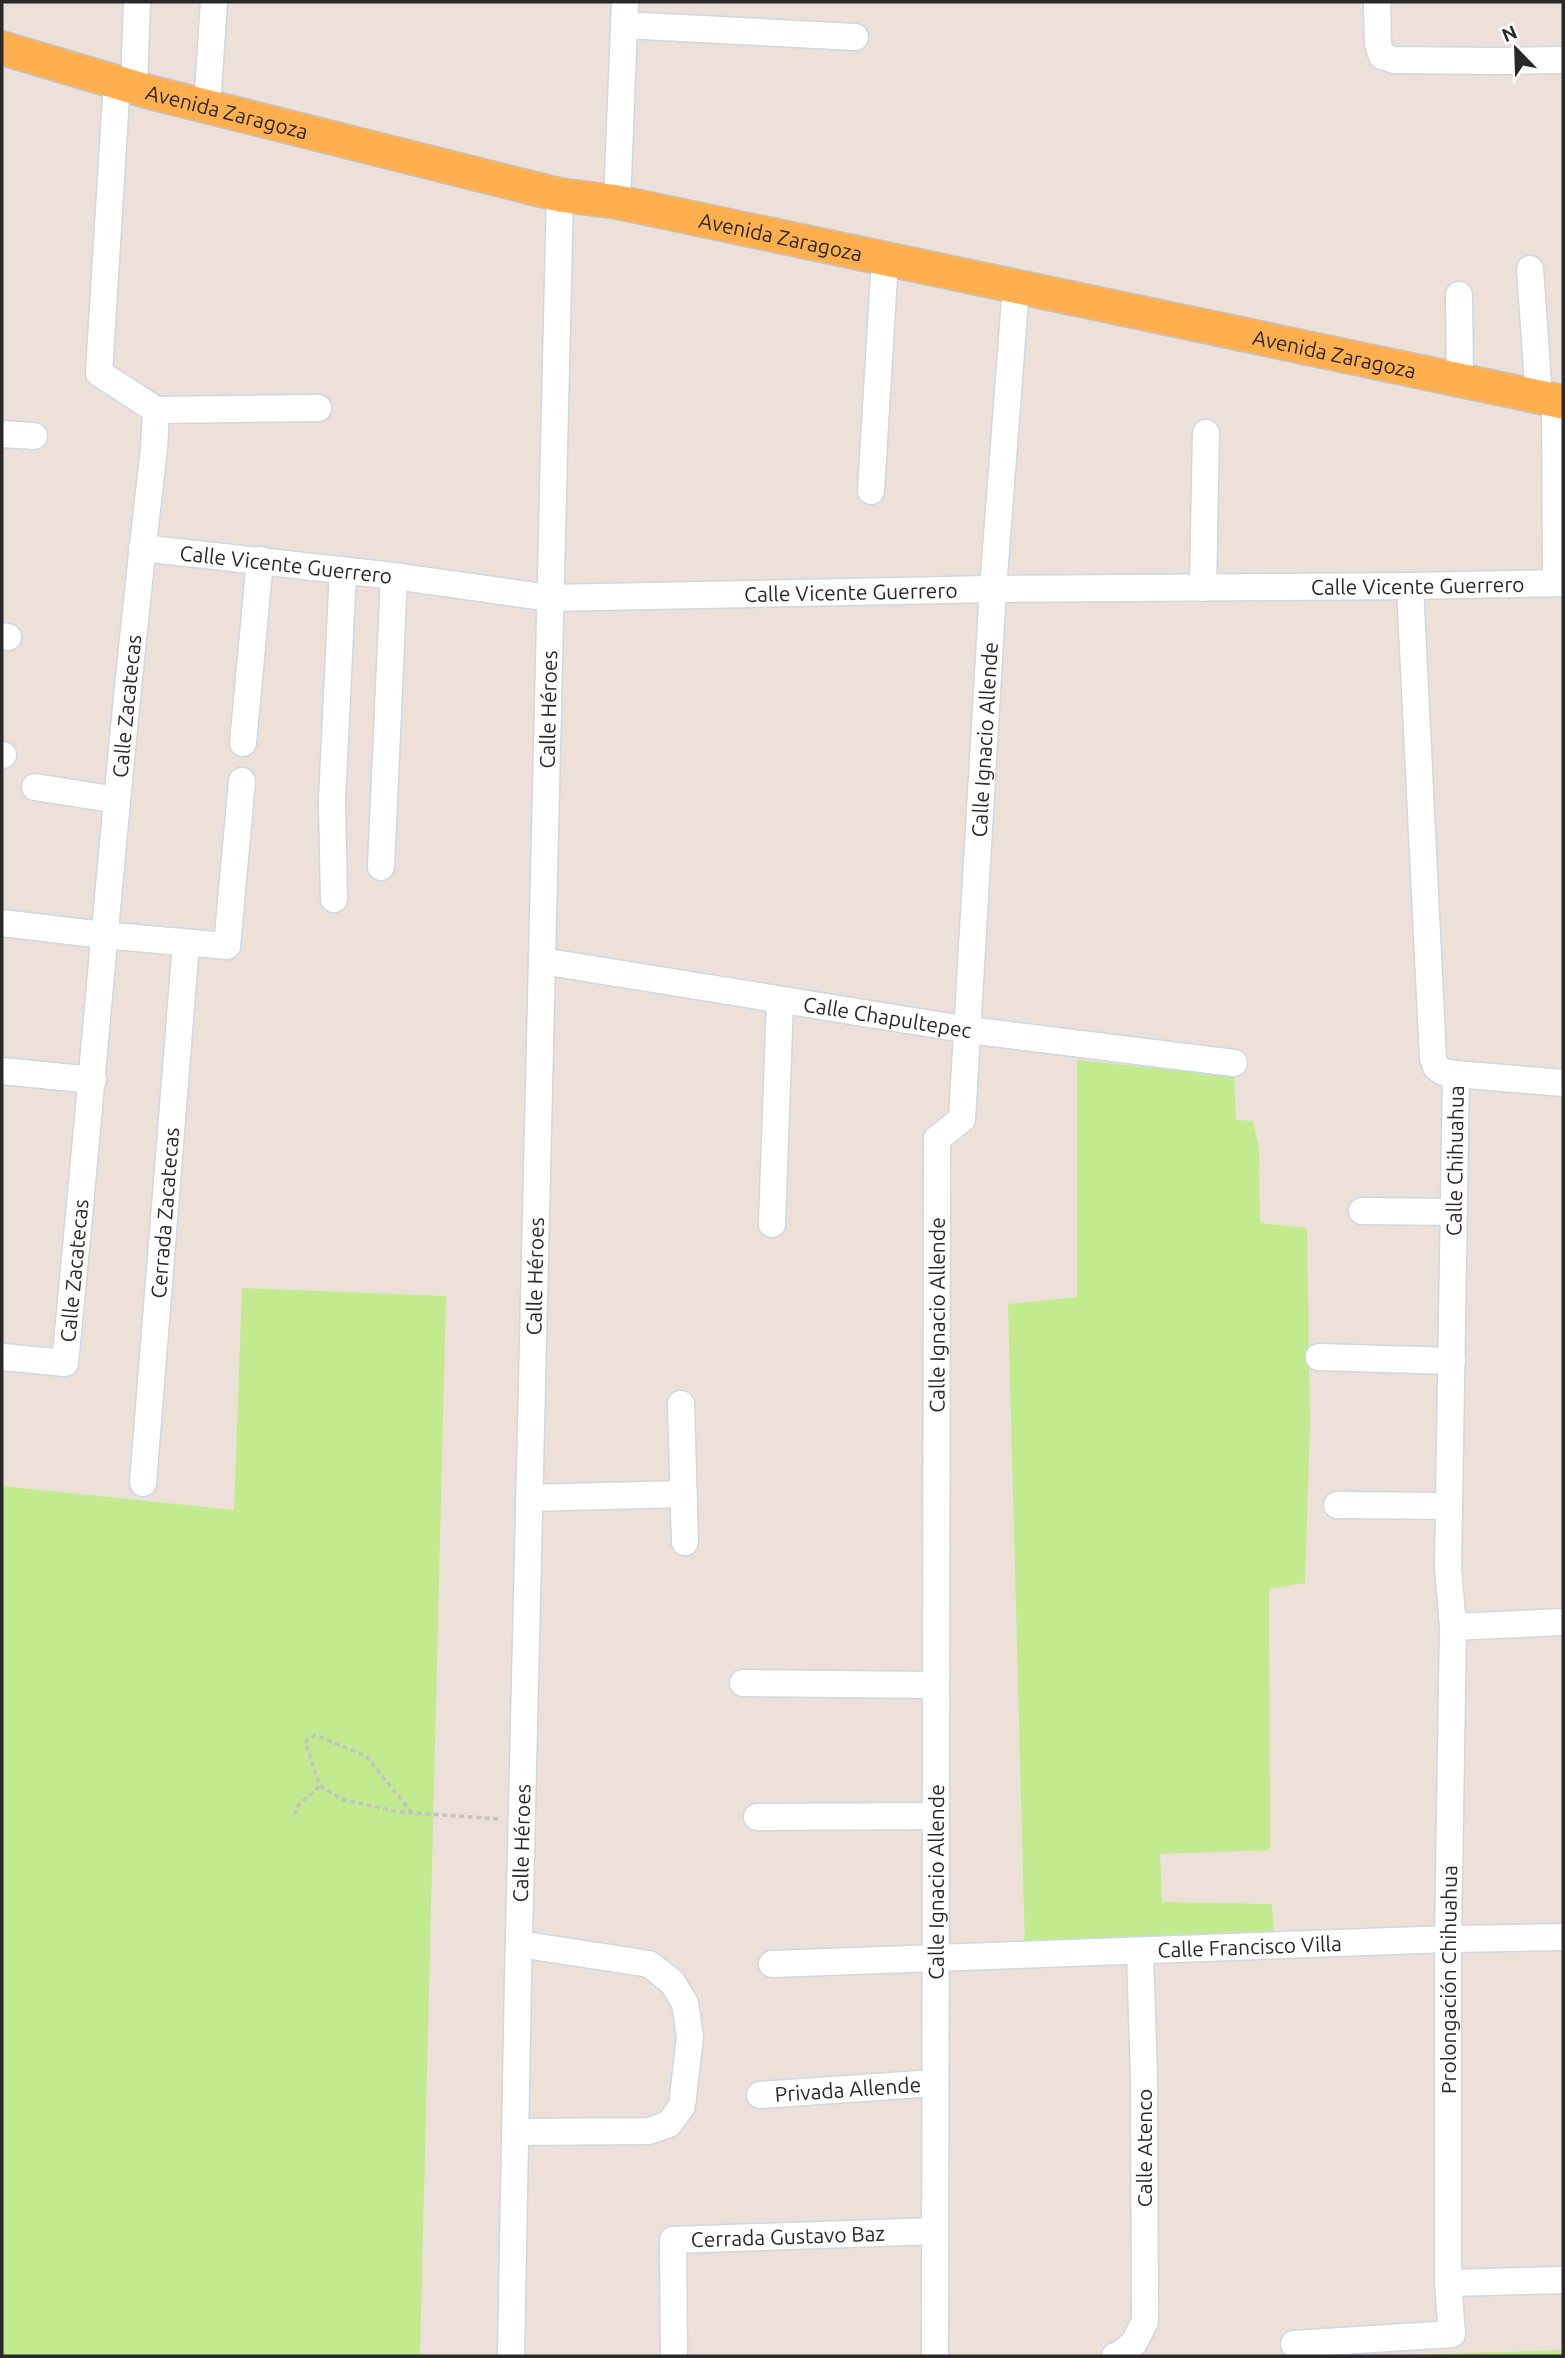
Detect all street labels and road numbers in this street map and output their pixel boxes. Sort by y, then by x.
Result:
street label: Avenida Zaragoza [143,80,311,143]
street label: Avenida Zaragoza [697,208,865,266]
street label: Avenida Zaragoza [1251,325,1418,383]
street label: Calle Vicente Guerrero [179,540,394,588]
street label: Calle Vicente Guerrero [1311,572,1525,599]
street label: Calle Vicente Guerrero [744,578,958,606]
street label: Calle Zacatecas [107,633,145,779]
street label: Calle Ignacio Allende [966,641,1002,838]
street label: Calle Héroes [534,650,561,769]
street label: Calle Chapultepec [802,991,974,1042]
street label: Calle Chihuahua [1441,1085,1468,1236]
street label: Cerrada Zacatecas [146,1126,183,1299]
street label: Calle Zacatecas [55,1198,93,1343]
street label: Calle Héroes [521,1217,548,1336]
street label: Calle Ignacio Allende [925,1217,949,1413]
street label: Calle Héroes [508,1784,535,1903]
street label: Calle Ignacio Allende [924,1784,948,1980]
street label: Prolongación Chihuahua [1436,1865,1461,2094]
street label: Calle Francisco Villa [1157,1931,1342,1962]
street label: Privada Allende [774,2072,922,2106]
street label: Calle Atenco [1132,2089,1156,2207]
street label: Cerrada Gustavo Baz [690,2221,885,2251]

